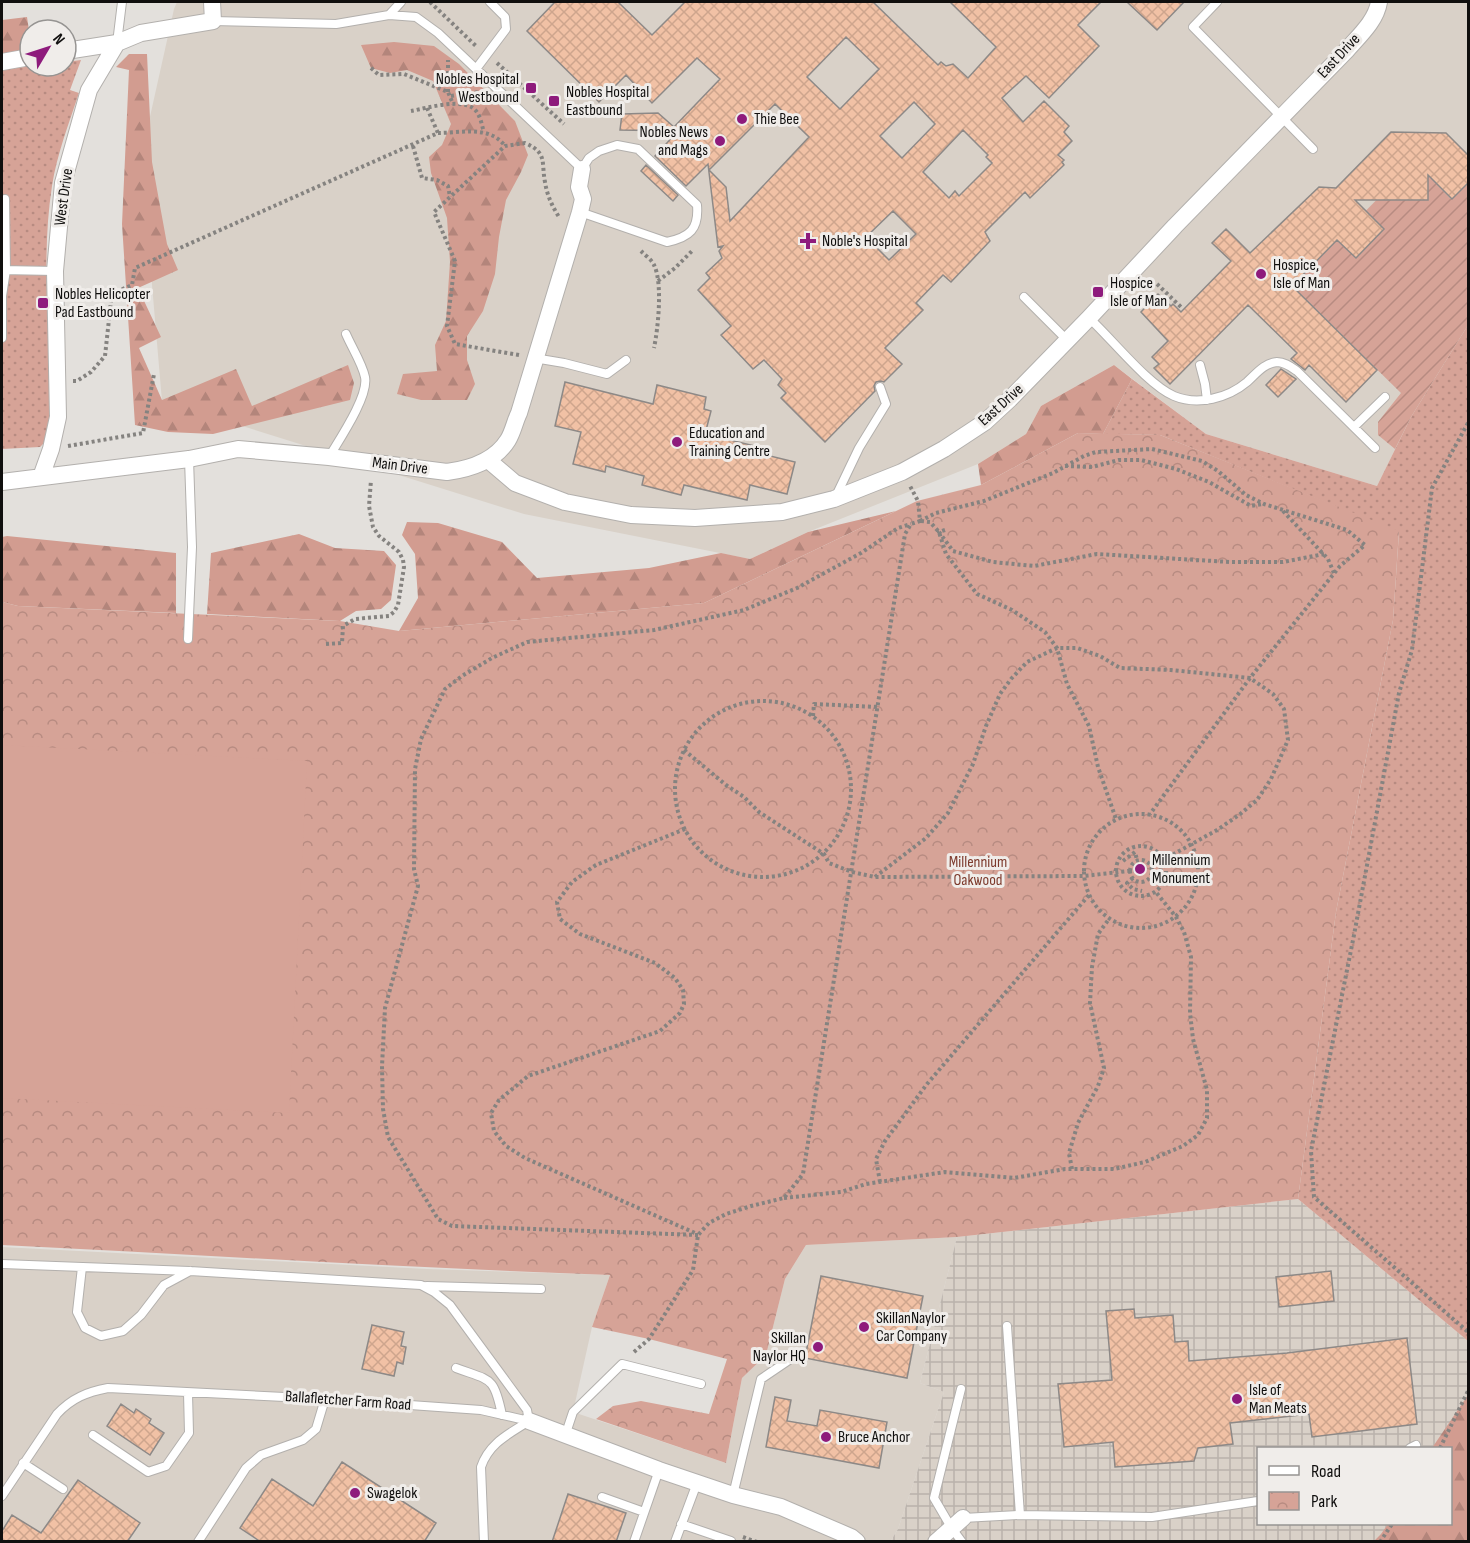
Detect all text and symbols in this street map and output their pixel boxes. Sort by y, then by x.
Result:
north arrow [18,18,78,78]
text: N [48,30,69,49]
street label: East Drive [1314,30,1364,82]
place label: Nobles Hospital Westbound [436,70,519,107]
marker: Nobles Hospital Westbound [524,81,538,95]
place label: Nobles Hospital Eastbound [566,83,649,120]
marker: Nobles Hospital Eastbound [547,94,561,108]
place label: Thie Bee [754,110,799,129]
marker: Thie Bee [735,112,749,126]
place label: Nobles News and Mags [640,123,708,160]
marker: Nobles News and Mags [713,134,727,148]
street label: West Drive [51,167,77,227]
marker: Noble's Hospital [799,232,817,250]
place label: Noble's Hospital [822,232,908,251]
place label: Hospice, Isle of Man [1273,256,1330,293]
marker: Hospice, Isle of Man [1254,267,1268,281]
place label: Hospice Isle of Man [1110,274,1167,311]
place label: Nobles Helicopter Pad Eastbound [55,285,151,322]
marker: Hospice Isle of Man [1091,285,1105,299]
marker: Nobles Helicopter Pad Eastbound [36,296,50,310]
street label: East Drive [975,380,1027,430]
place label: Education and Training Centre [689,424,770,461]
marker: Education and Training Centre [670,435,684,449]
street label: Main Drive [371,453,429,479]
place label: Millennium Monument [1152,851,1211,888]
park label: Millennium Oakwood [949,853,1007,890]
marker: Millennium Monument [1133,862,1147,876]
place label: SkillanNaylor Car Company [876,1309,947,1346]
marker: SkillanNaylor Car Company [857,1320,871,1334]
place label: Skillan Naylor HQ [753,1329,806,1366]
marker: Skillan Naylor HQ [811,1340,825,1354]
place label: Isle of Man Meats [1249,1381,1307,1418]
street label: Ballafletcher Farm Road [284,1387,412,1415]
marker: Isle of Man Meats [1230,1392,1244,1406]
place label: Bruce Anchor [838,1428,911,1447]
marker: Bruce Anchor [819,1430,833,1444]
legend [1257,1447,1452,1525]
text: Road [1311,1461,1341,1482]
place label: Swagelok [367,1484,417,1503]
marker: Swagelok [348,1486,362,1500]
text: Park [1311,1491,1337,1512]

